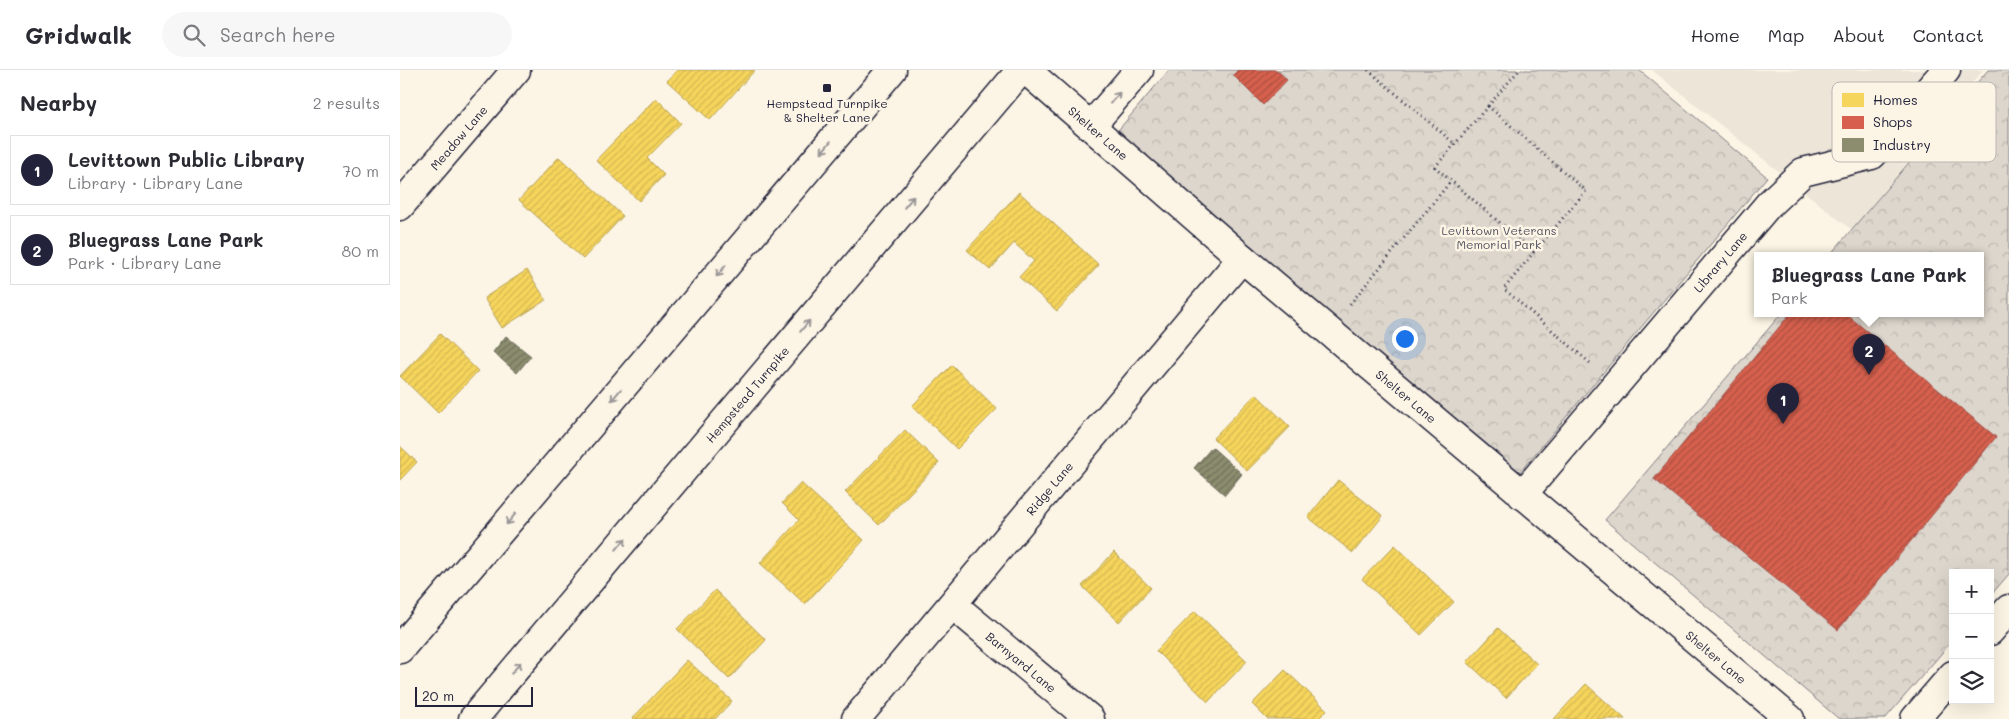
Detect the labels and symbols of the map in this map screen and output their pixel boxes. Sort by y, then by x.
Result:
marker: Hempstead Turnpike & Shelter Lane [821,82,833,94]
legend [1832,82,1996,162]
text: Homes [1873,90,1918,109]
one-way arrow [1109,91,1121,104]
place label: Hempstead Turnpike & Shelter Lane [766,95,888,125]
street label: Meadow Lane [426,102,491,173]
street label: Shelter Lane [1065,103,1132,164]
text: Shops [1873,112,1913,131]
text: Industry [1873,135,1931,154]
one-way arrow [820,141,832,154]
one-way arrow [904,196,915,209]
park label: Levittown Veterans Memorial Park [1441,222,1557,252]
street label: Library Lane [1690,228,1750,296]
one-way arrow [716,264,727,277]
one-way arrow [799,320,810,333]
your location [1392,326,1418,352]
pin: 2 [1853,334,1885,375]
street label: Hempstead Turnpike [702,343,792,446]
street label: Shelter Lane [1373,366,1440,426]
pin: 1 [1767,383,1799,424]
one-way arrow [610,388,621,401]
street label: Ridge Lane [1022,458,1076,518]
one-way arrow [505,512,516,525]
one-way arrow [615,538,626,551]
street label: Shelter Lane [1683,627,1750,687]
street label: Barnyard Lane [983,628,1060,696]
one-way arrow [510,662,522,675]
scale bar [415,684,532,707]

